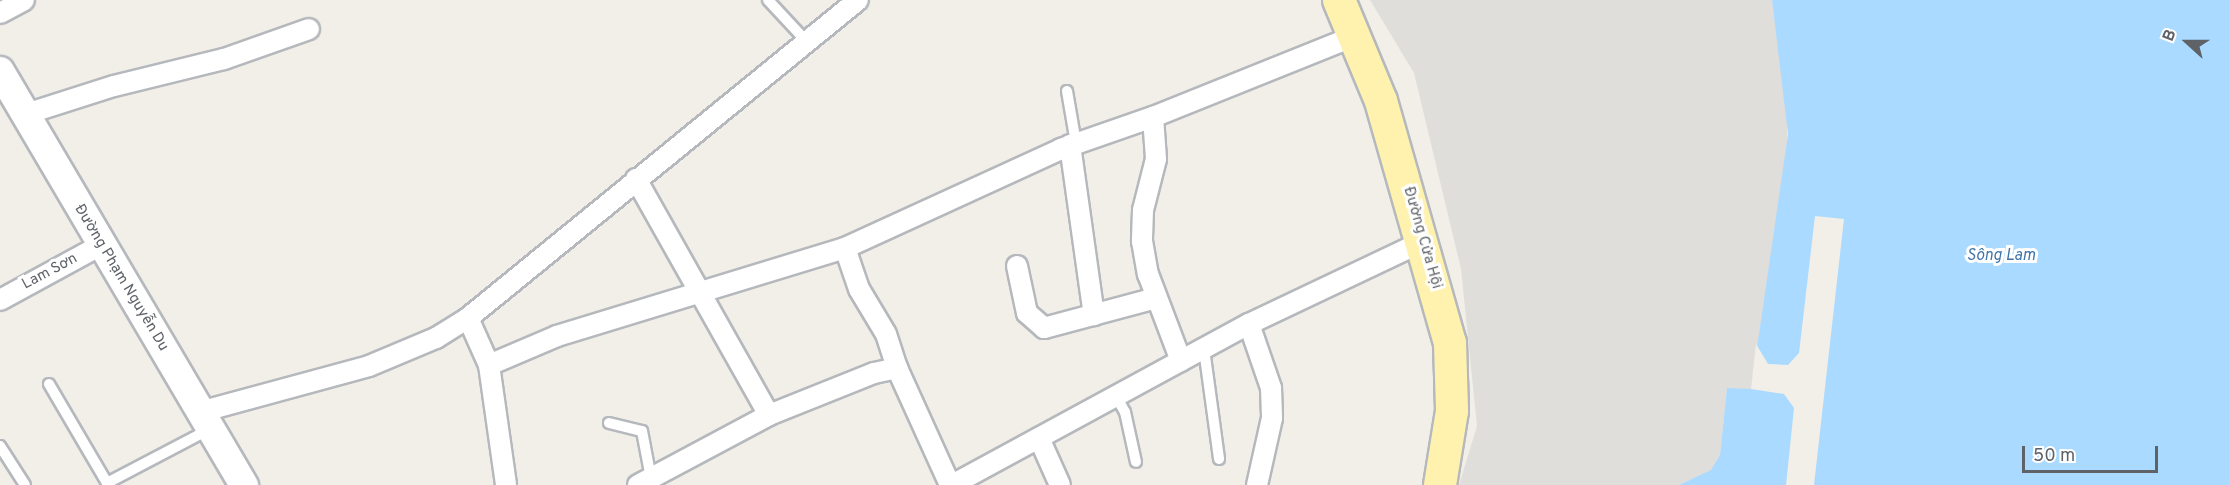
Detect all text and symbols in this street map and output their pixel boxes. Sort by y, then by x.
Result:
north arrow [2157,12,2217,72]
text: B [2159,27,2182,44]
street label: Đường Cửa Hội [1399,185,1445,291]
street label: Đường Phạm Nguyễn Du [70,201,172,355]
water label: Sông Lam [1967,246,2035,266]
street label: Lam Sơn [19,250,81,294]
scale bar [2025,434,2162,472]
text: 50 m [2033,445,2075,468]

